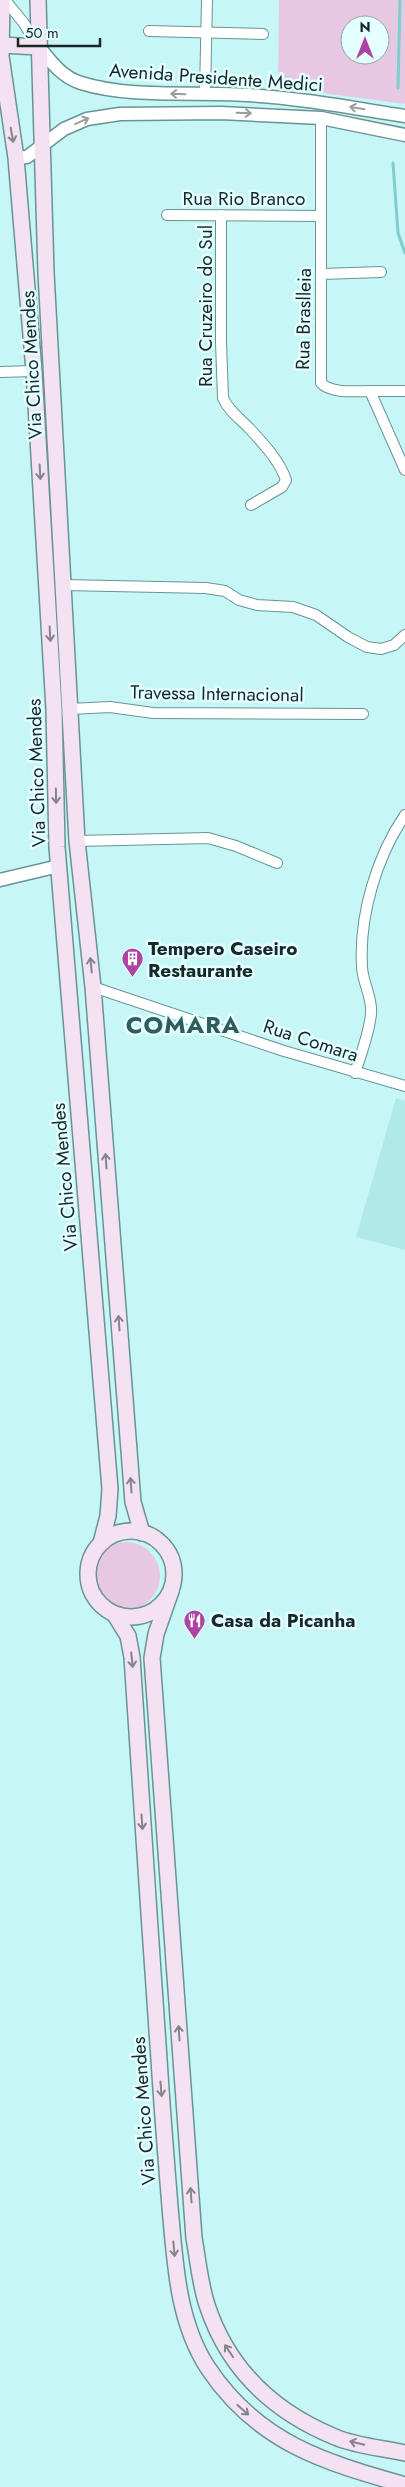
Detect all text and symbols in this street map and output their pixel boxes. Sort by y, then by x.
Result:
scale bar [18,15,100,47]
north arrow [340,15,390,65]
text: N [359,17,371,37]
text: 50 m [25,22,59,44]
street label: Avenida Presidente Medici [108,57,324,98]
one-way arrow [170,89,186,98]
one-way arrow [349,103,365,113]
one-way arrow [236,109,252,118]
one-way arrow [74,115,89,125]
one-way arrow [7,127,17,143]
street label: Rua Rio Branco [183,185,305,212]
street label: Rua Cruzeiro do Sul [192,225,219,387]
street label: Rua Braslleia [289,268,318,370]
street label: Via Chico Mendes [14,290,49,440]
one-way arrow [36,463,45,479]
one-way arrow [45,626,54,642]
street label: Travessa Internacional [130,678,304,709]
street label: Via Chico Mendes [20,698,53,848]
one-way arrow [51,788,61,804]
place label: Tempero Caseiro Restaurante [148,935,297,984]
building icon: Tempero Caseiro Restaurante [120,947,144,978]
one-way arrow [86,957,96,973]
district label: COMARA [126,1007,240,1042]
street label: Rua Comara [260,1012,362,1069]
street label: Via Chico Mendes [45,1101,84,1252]
one-way arrow [102,1154,111,1170]
one-way arrow [114,1316,124,1332]
one-way arrow [127,1478,136,1494]
place label: Casa da Picanha [211,1607,356,1634]
restaurant icon: Casa da Picanha [183,1608,207,1639]
one-way arrow [127,1651,137,1667]
one-way arrow [138,1814,147,1830]
one-way arrow [175,2025,184,2041]
street label: Via Chico Mendes [125,2035,162,2186]
one-way arrow [156,2080,166,2096]
one-way arrow [187,2187,196,2203]
one-way arrow [169,2240,179,2256]
one-way arrow [224,2344,234,2358]
one-way arrow [236,2404,249,2415]
one-way arrow [350,2437,366,2447]

